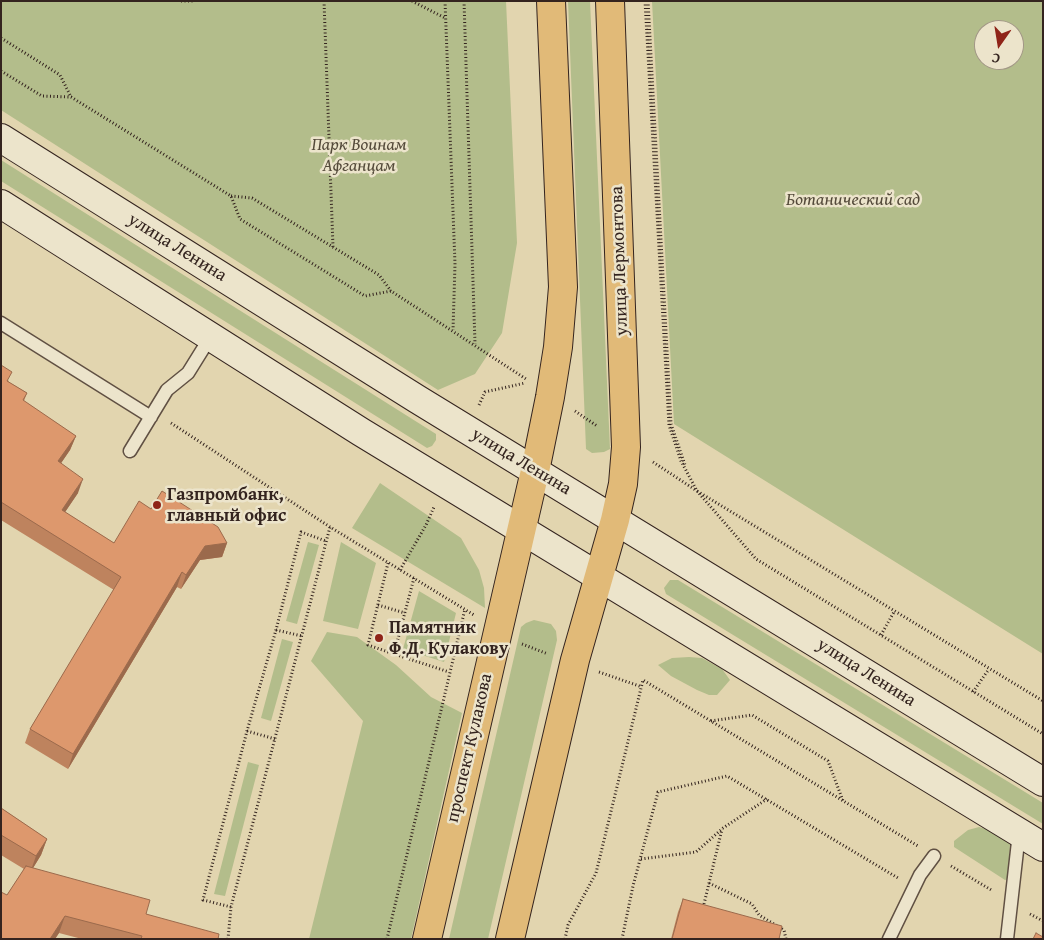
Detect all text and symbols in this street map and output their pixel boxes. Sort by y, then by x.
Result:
north arrow [974,20,1024,70]
text: С [990,48,1002,69]
park label: Парк Воинам Афганцам [311,134,407,176]
street label: улица Лермонтова [607,186,633,336]
park label: Ботанический сад [786,189,920,211]
street label: улица Ленина [124,209,230,287]
street label: улица Ленина [467,424,575,500]
place label: Газпромбанк, главный офис [167,484,286,526]
marker: Газпромбанк, главный офис [151,499,163,511]
place label: Памятник Ф.Д. Кулакову [389,617,508,660]
marker: Памятник Ф.Д. Кулакову [373,632,385,644]
street label: улица Ленина [813,634,919,712]
street label: проспект Кулакова [442,671,498,825]

